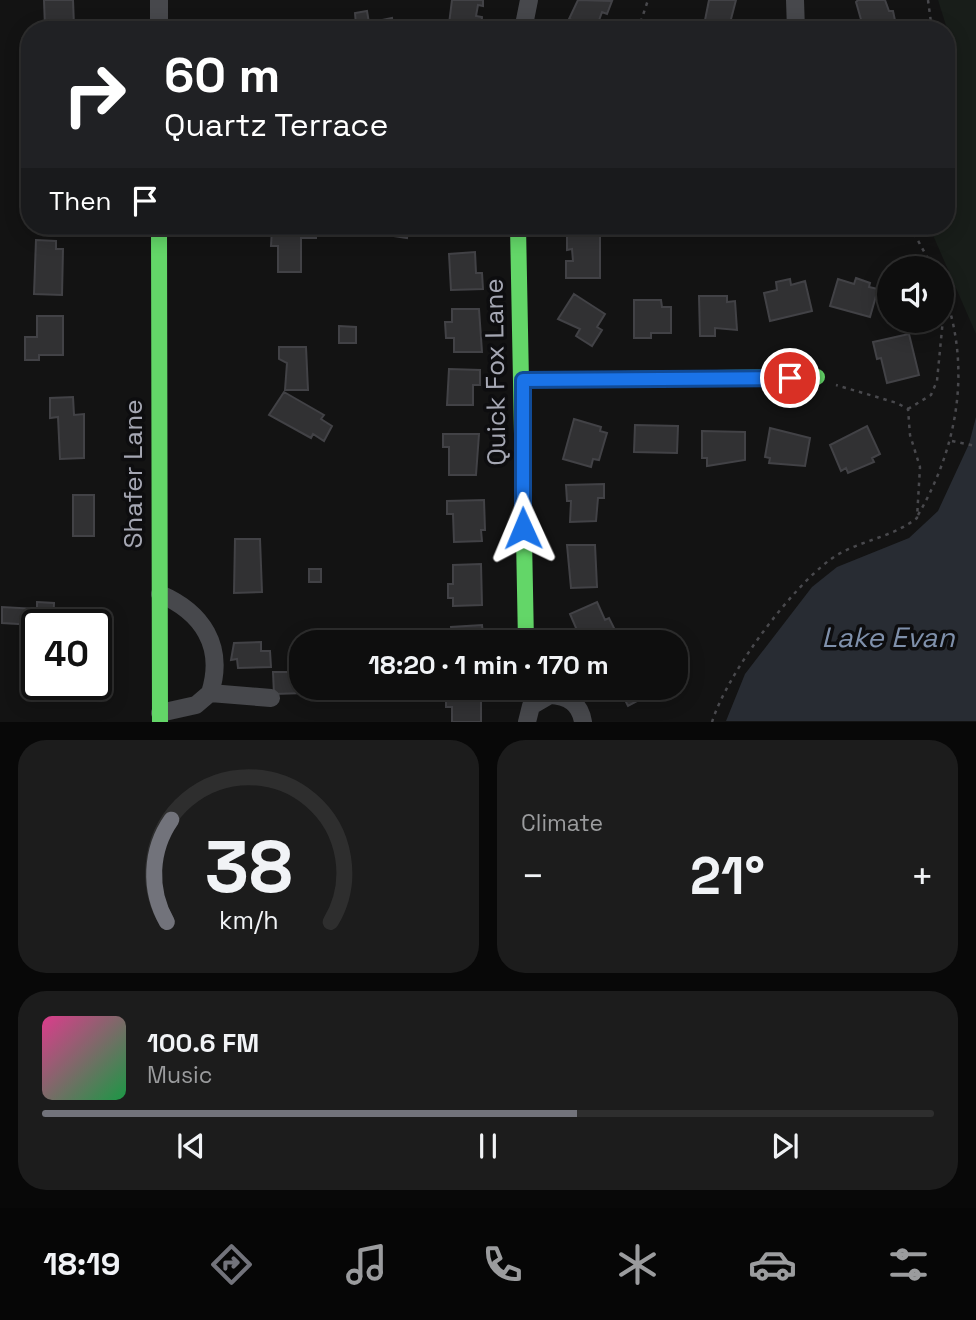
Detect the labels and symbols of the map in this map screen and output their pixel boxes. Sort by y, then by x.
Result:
street label: Quick Fox Lane [476,278,514,466]
pin [760,348,820,408]
street label: Shafer Lane [116,399,150,549]
position arrow [486,491,560,565]
speed limit sign: 40 [21,609,112,700]
water label: Lake Evan [821,619,955,655]

